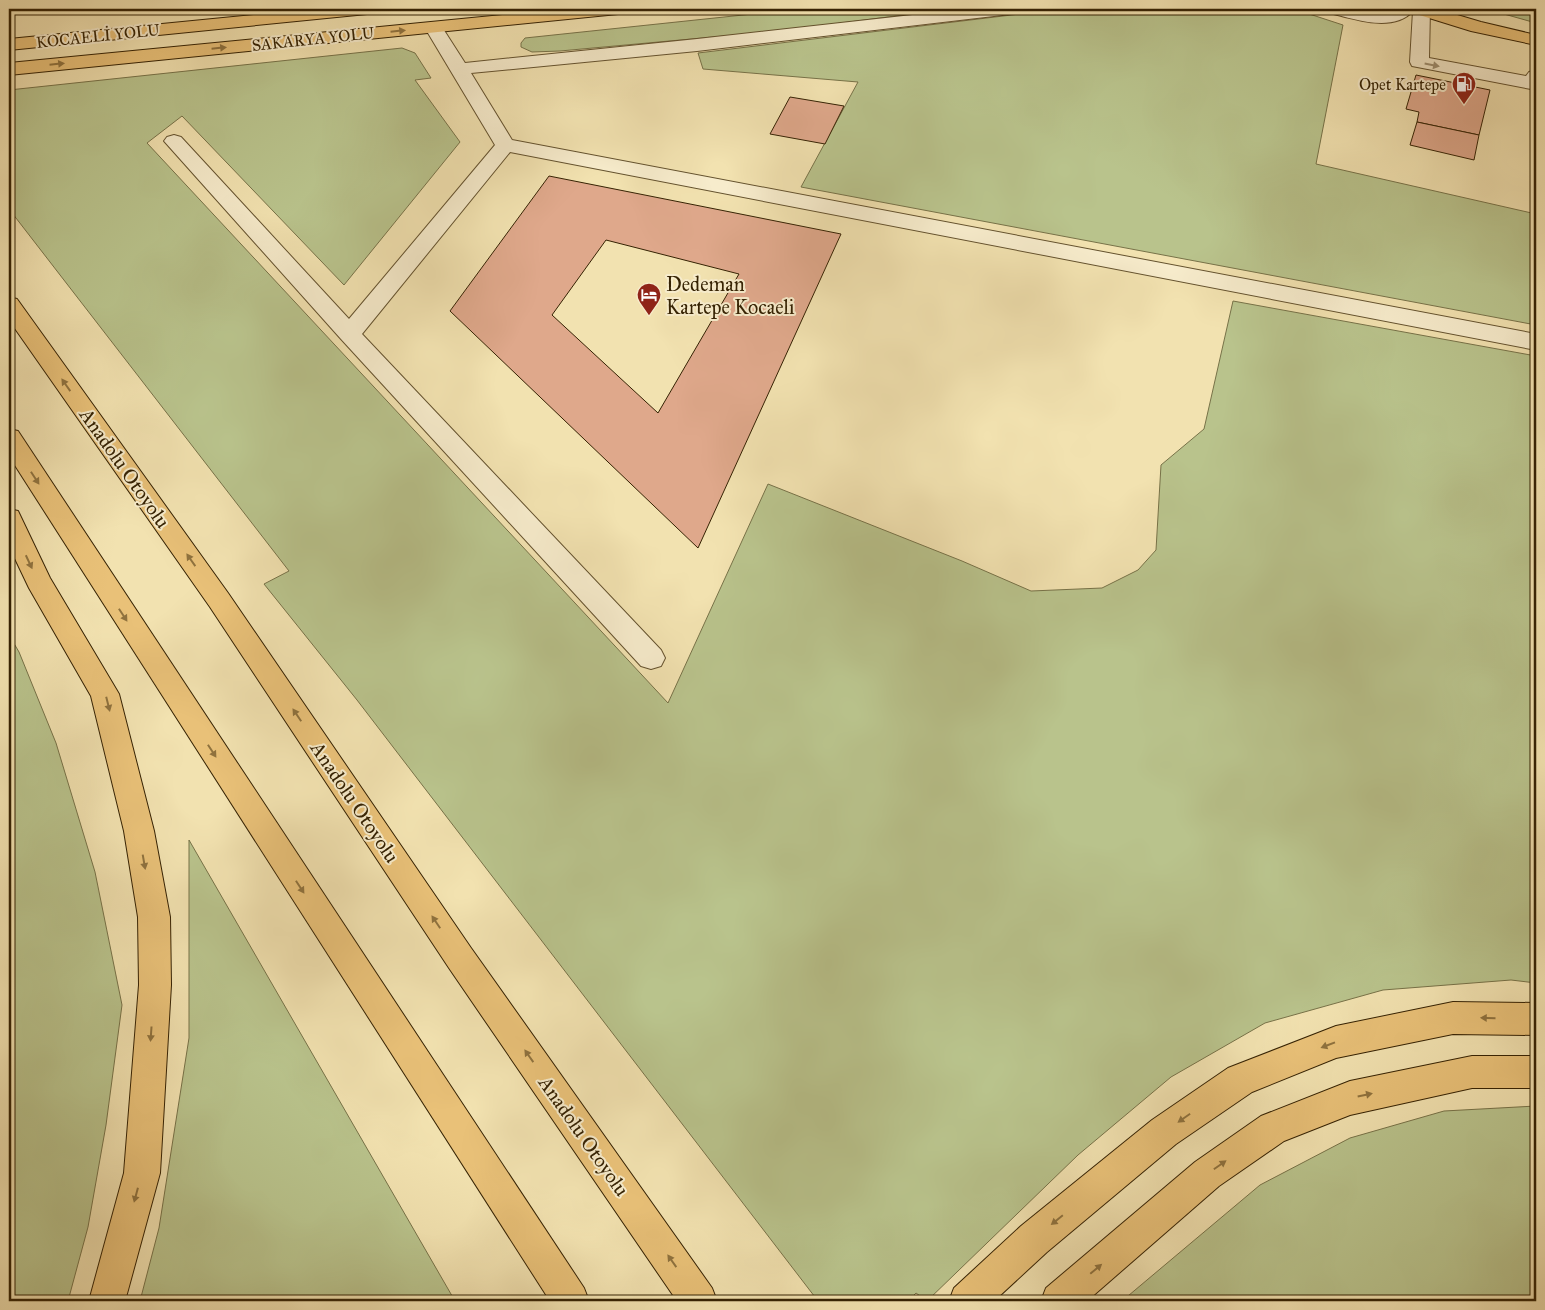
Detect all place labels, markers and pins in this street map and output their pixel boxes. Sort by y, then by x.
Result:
fuel station icon: Opet Kartepe [1451,71,1477,105]
place label: Opet Kartepe [1359,75,1446,94]
place label: Dedeman Kartepe Kocaeli [666,272,795,319]
hotel icon: Dedeman Kartepe Kocaeli [636,282,662,316]

